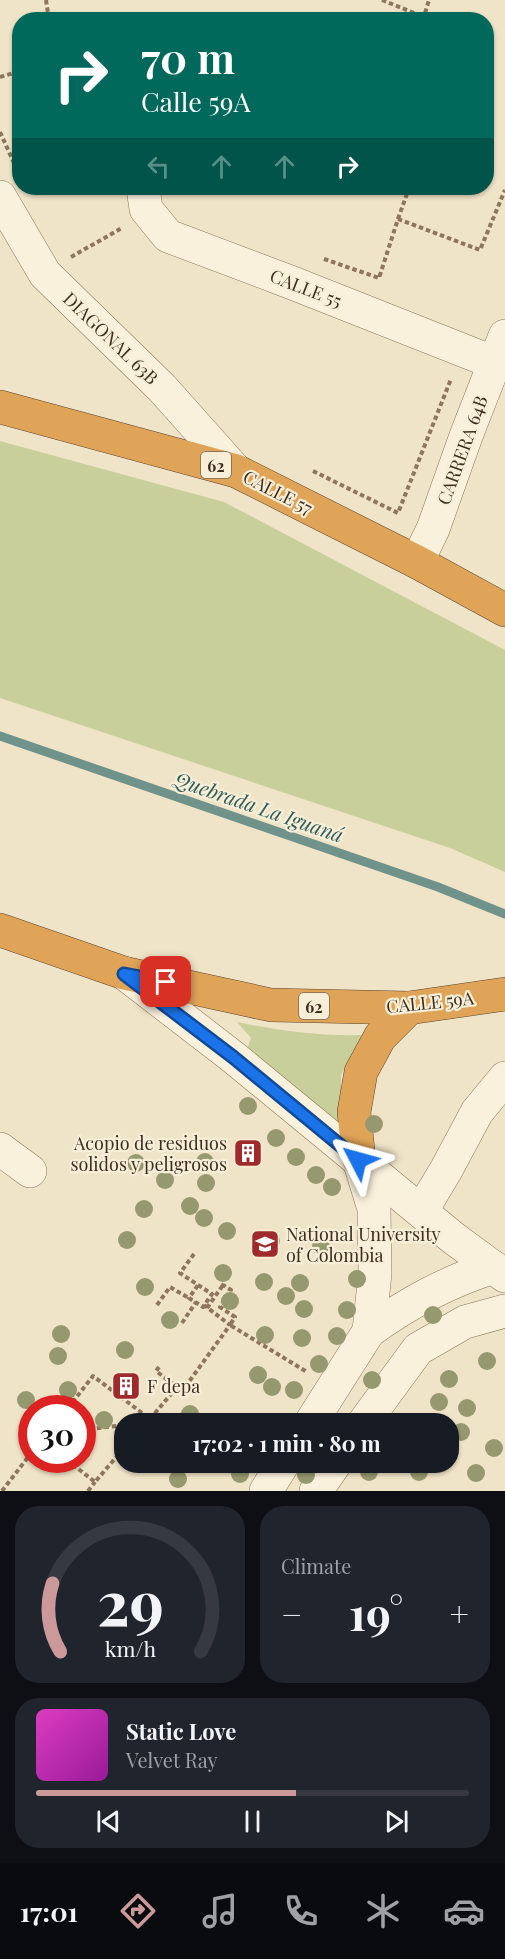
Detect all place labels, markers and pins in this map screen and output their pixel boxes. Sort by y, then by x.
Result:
pin [140,956,191,1007]
place label: Acopio de residuos solidos y peligrosos [70,1131,227,1176]
building icon: Acopio de residuos solidos y peligrosos [232,1137,264,1169]
place label: National University of Colombia [286,1222,441,1267]
school or university icon: National University of Colombia [249,1228,281,1260]
building icon: F depa [110,1370,142,1402]
place label: F depa [147,1374,200,1398]

